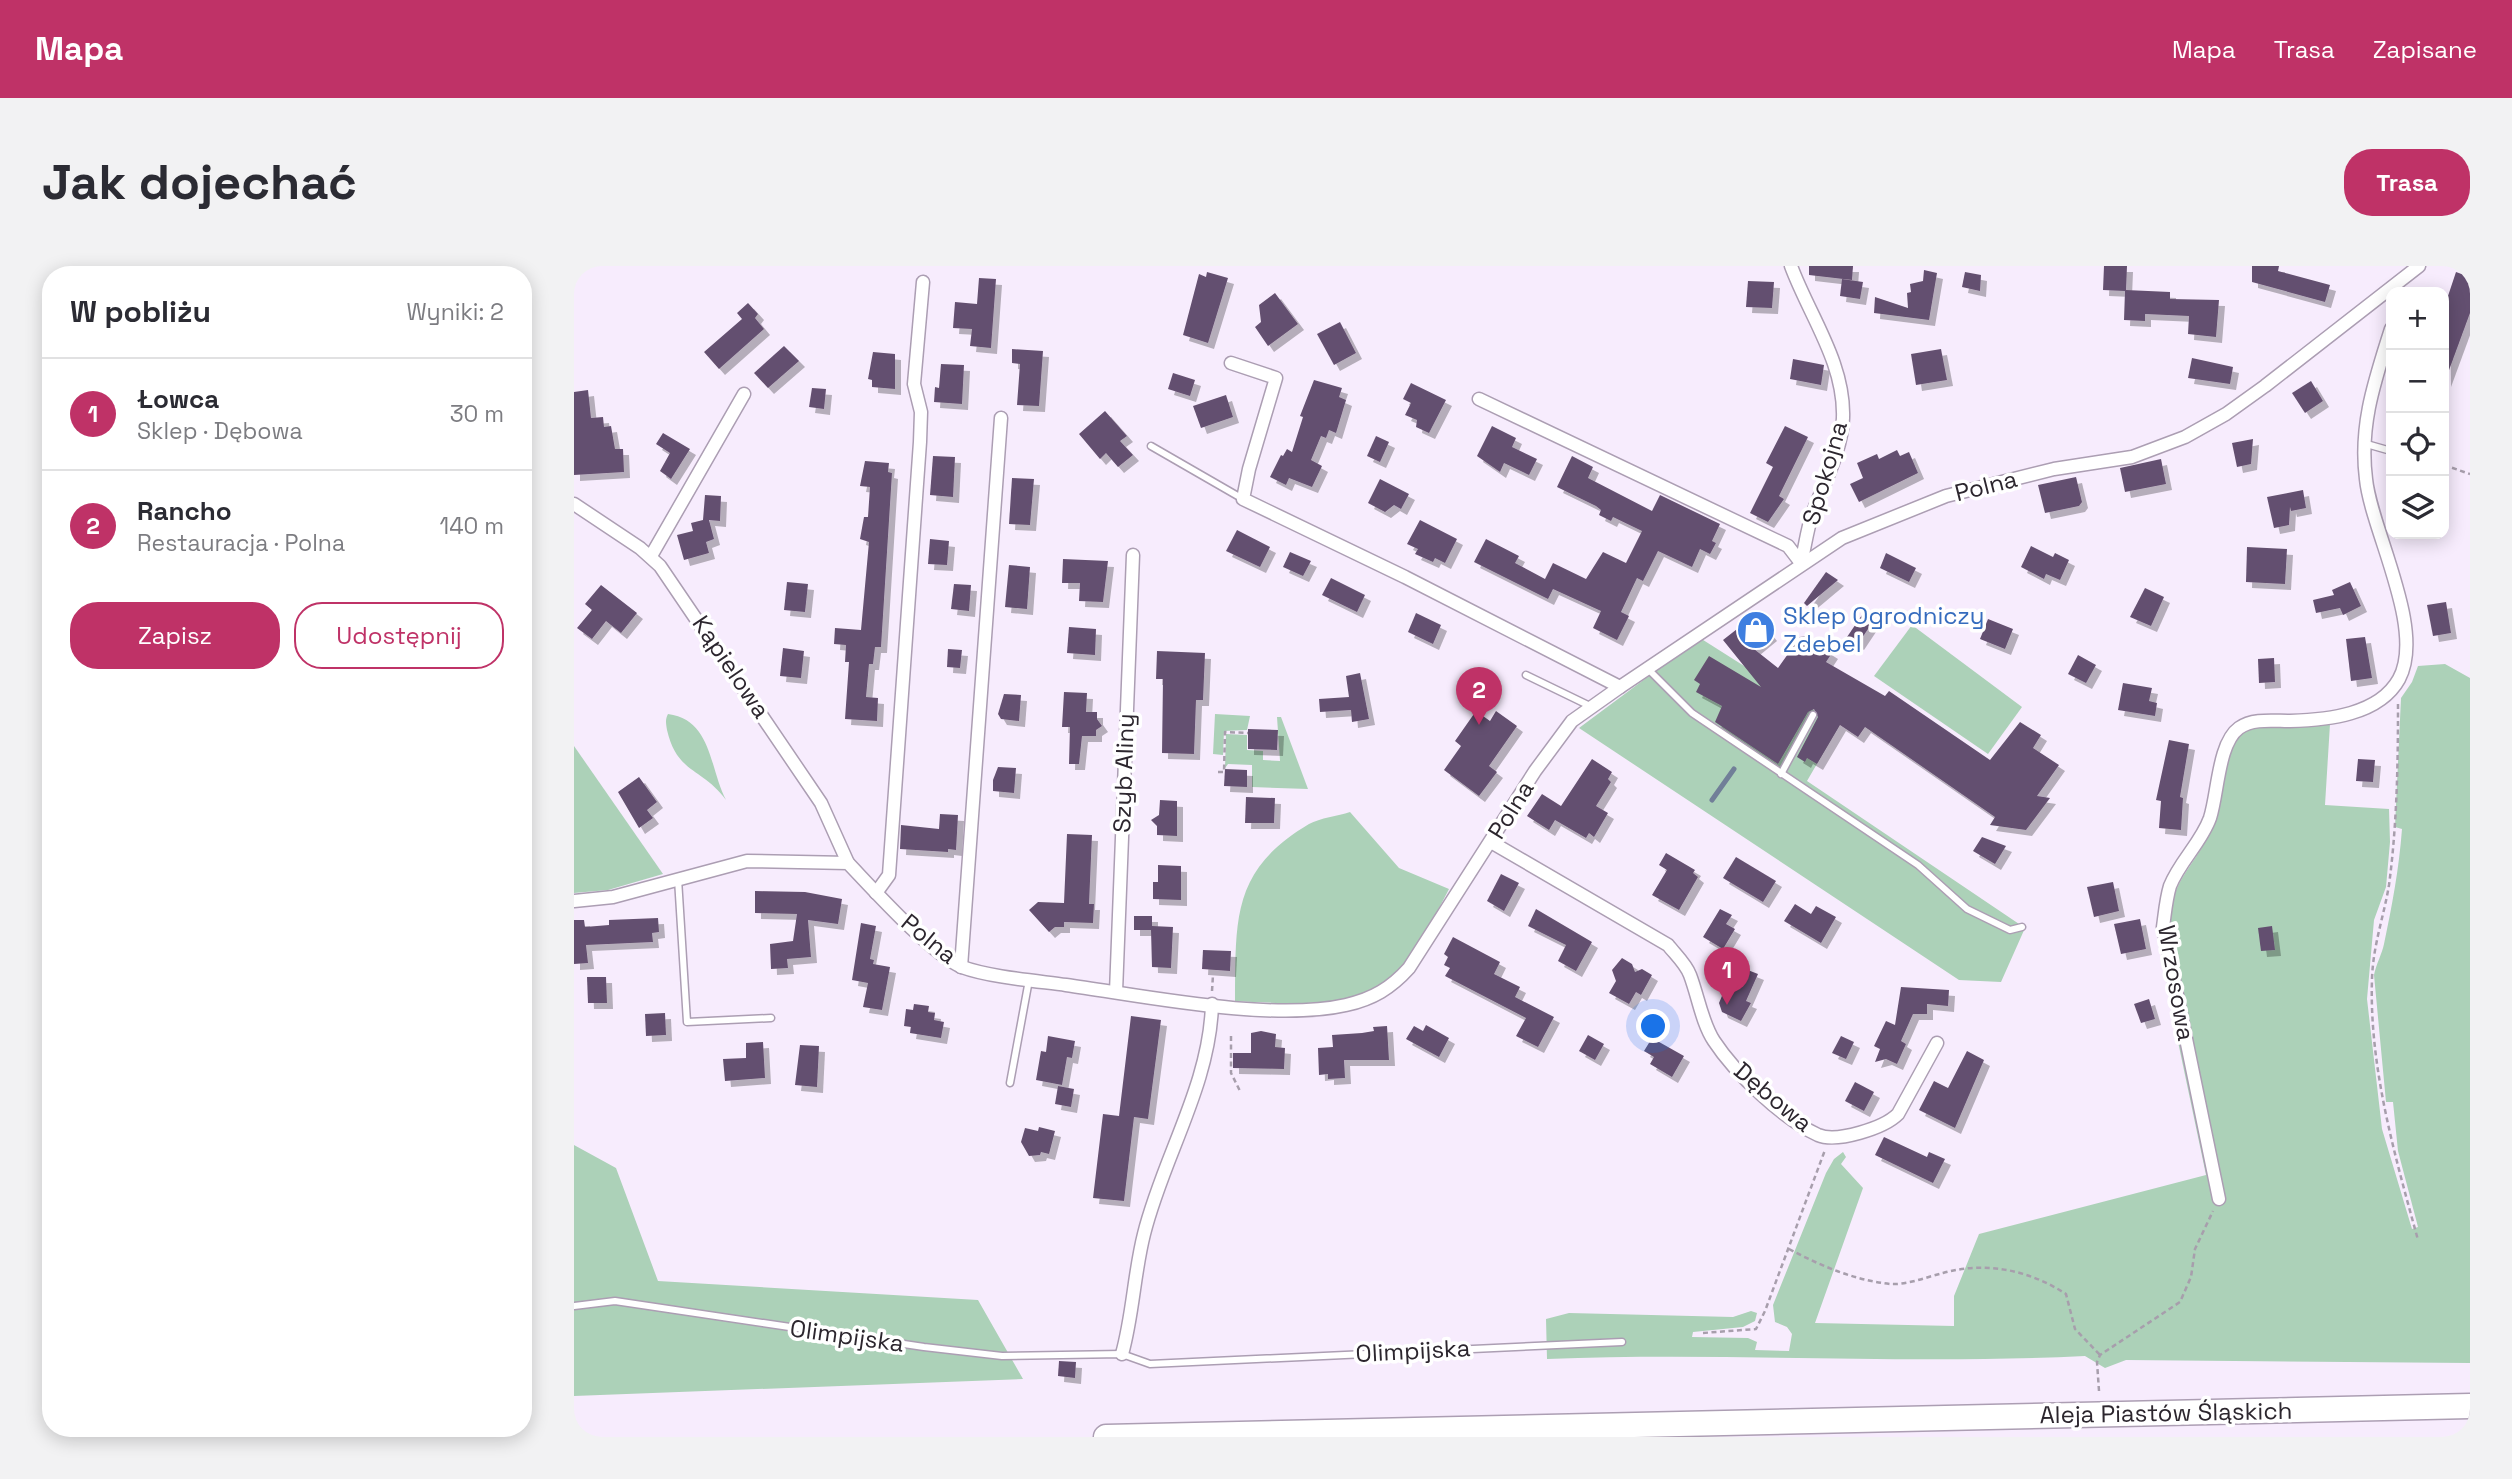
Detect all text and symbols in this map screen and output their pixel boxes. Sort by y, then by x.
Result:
text: Mapa [35,28,123,70]
text: Mapa [2172,34,2236,65]
text: Trasa [2274,34,2335,65]
text: Zapisane [2373,34,2477,65]
button: Trasa [2344,149,2470,216]
text: Jak dojechać [42,151,357,213]
map controls [2386,287,2449,539]
button: + [2386,287,2449,350]
text: W pobliżu [70,292,211,331]
text: Wyniki: 2 [407,297,504,327]
button: − [2386,350,2449,413]
text: Łowca [137,382,219,416]
text: 1 [88,399,98,429]
text: 30 m [450,399,504,429]
button: locate [2386,413,2449,476]
text: Sklep · Dębowa [137,416,303,446]
street label: Spokojna [1795,417,1854,528]
street label: Polna [1951,463,2021,508]
button: layers [2386,476,2449,539]
text: Rancho [137,494,232,528]
text: 2 [86,511,100,541]
text: 140 m [440,511,504,541]
text: Restauracja · Polna [137,528,345,558]
place label: Sklep Ogrodniczy Zdebel [1783,600,1984,659]
button: Zapisz [70,602,280,669]
button: Udostępnij [294,602,504,669]
street label: Kąpielowa [686,609,777,724]
shop icon: Sklep Ogrodniczy Zdebel [1735,609,1777,651]
pin: 2 [1456,667,1502,725]
street label: Szyb Aliny [1106,713,1141,833]
street label: Polna [1481,775,1541,845]
street label: Polna [895,907,964,971]
street label: Wrzosowa [2151,923,2202,1043]
pin: 1 [1704,947,1750,1005]
your location [1636,1009,1670,1043]
street label: Dębowa [1728,1055,1819,1139]
street label: Olimpijska [788,1312,906,1359]
street label: Olimpijska [1355,1332,1471,1369]
street label: Aleja Piastów Śląskich [2039,1395,2293,1430]

